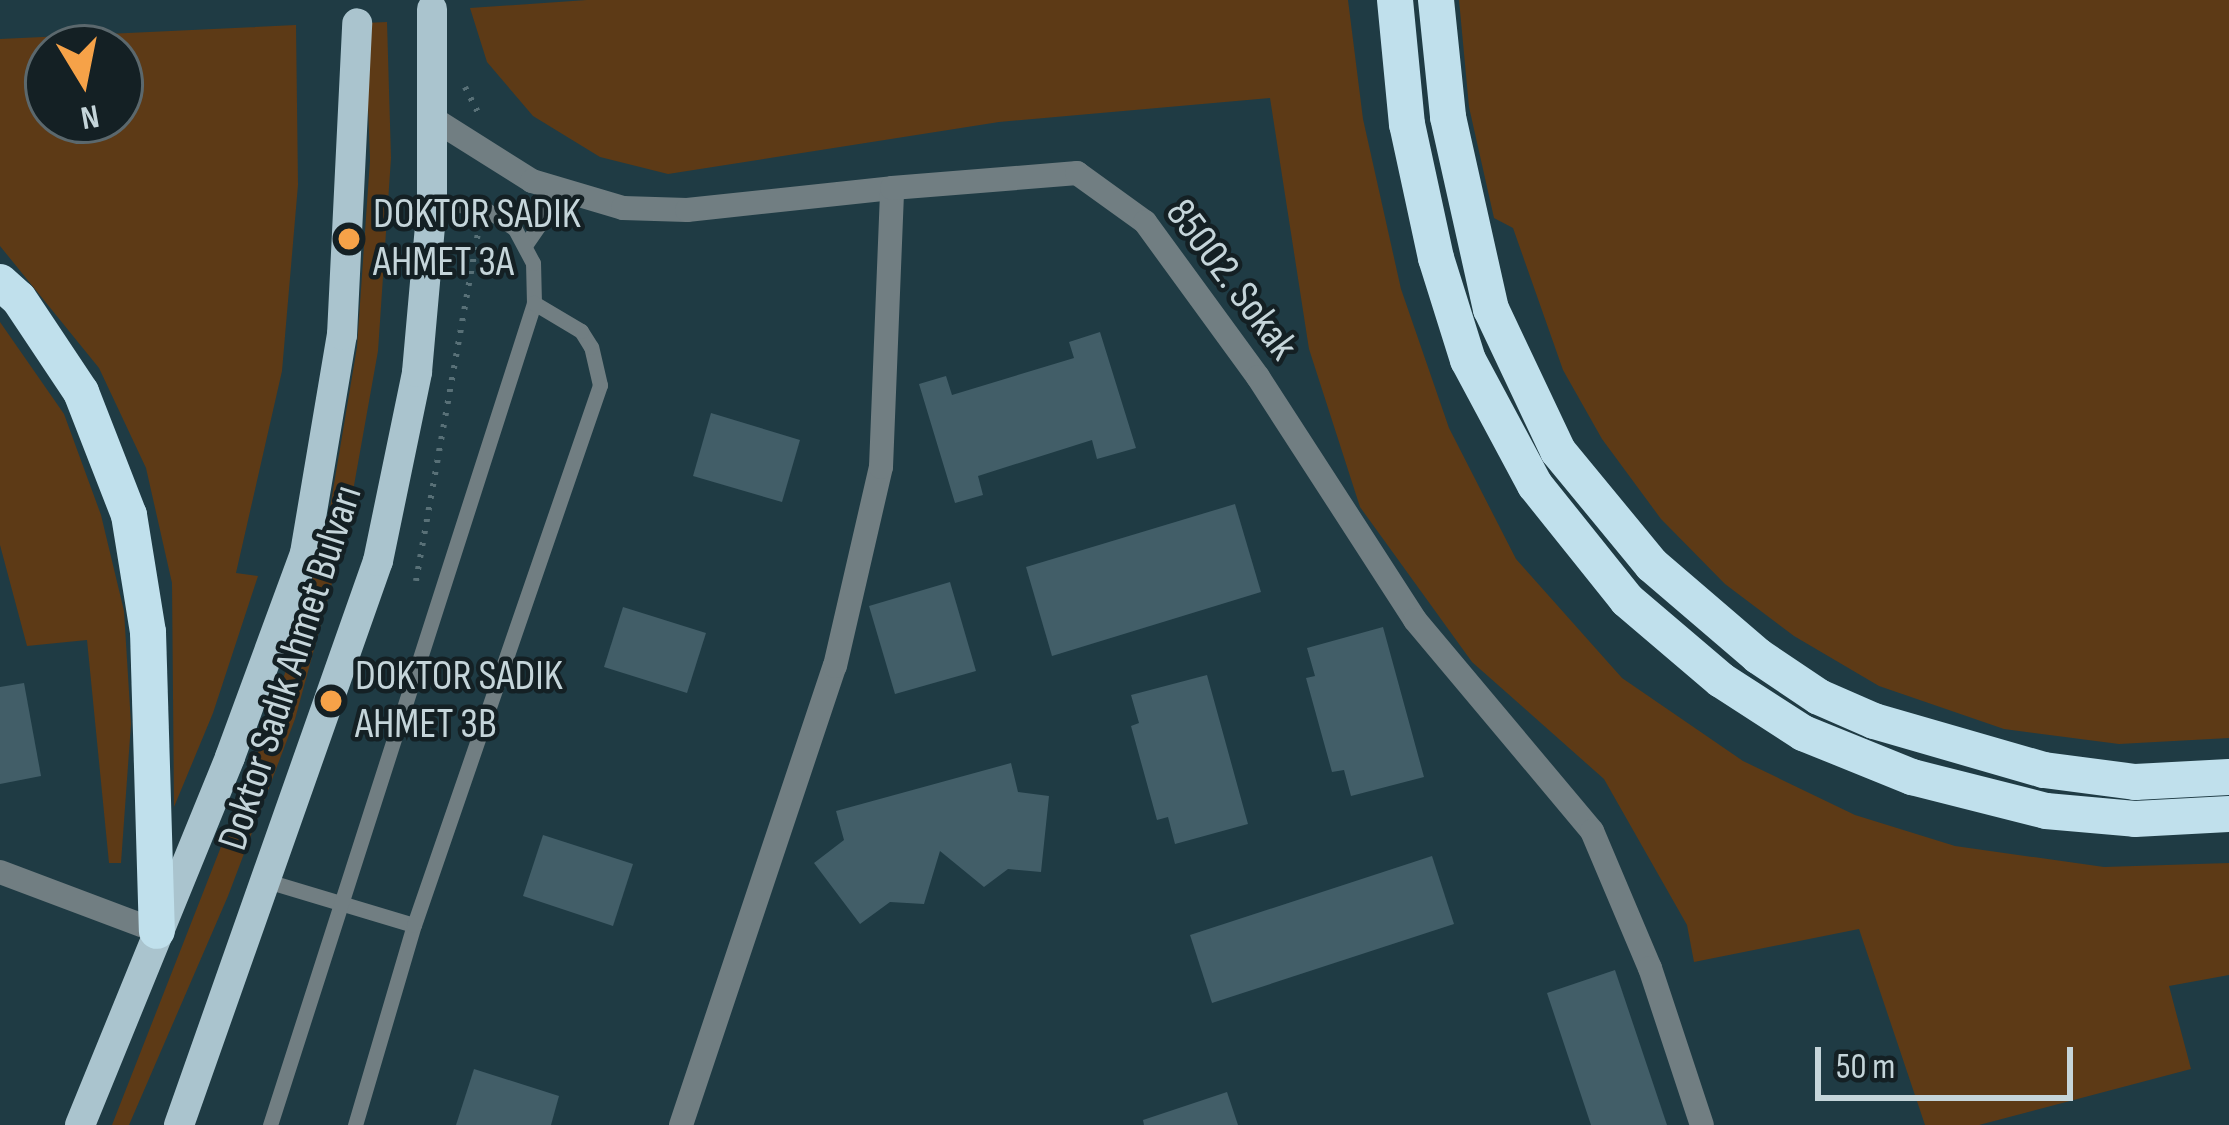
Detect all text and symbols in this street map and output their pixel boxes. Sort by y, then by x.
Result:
north arrow [24,24,144,144]
text: N [78,95,102,138]
place label: DOKTOR SADIK AHMET 3A [373,190,581,288]
street label: 85002. Sokak [1154,190,1308,370]
marker: DOKTOR SADIK AHMET 3A [336,226,362,252]
street label: Doktor Sadık Ahmet Bulvarı [208,479,374,857]
place label: DOKTOR SADIK AHMET 3B [355,652,563,750]
marker: DOKTOR SADIK AHMET 3B [318,688,344,714]
scale bar [1821,1023,2079,1097]
text: 50 m [1836,1046,1895,1089]

